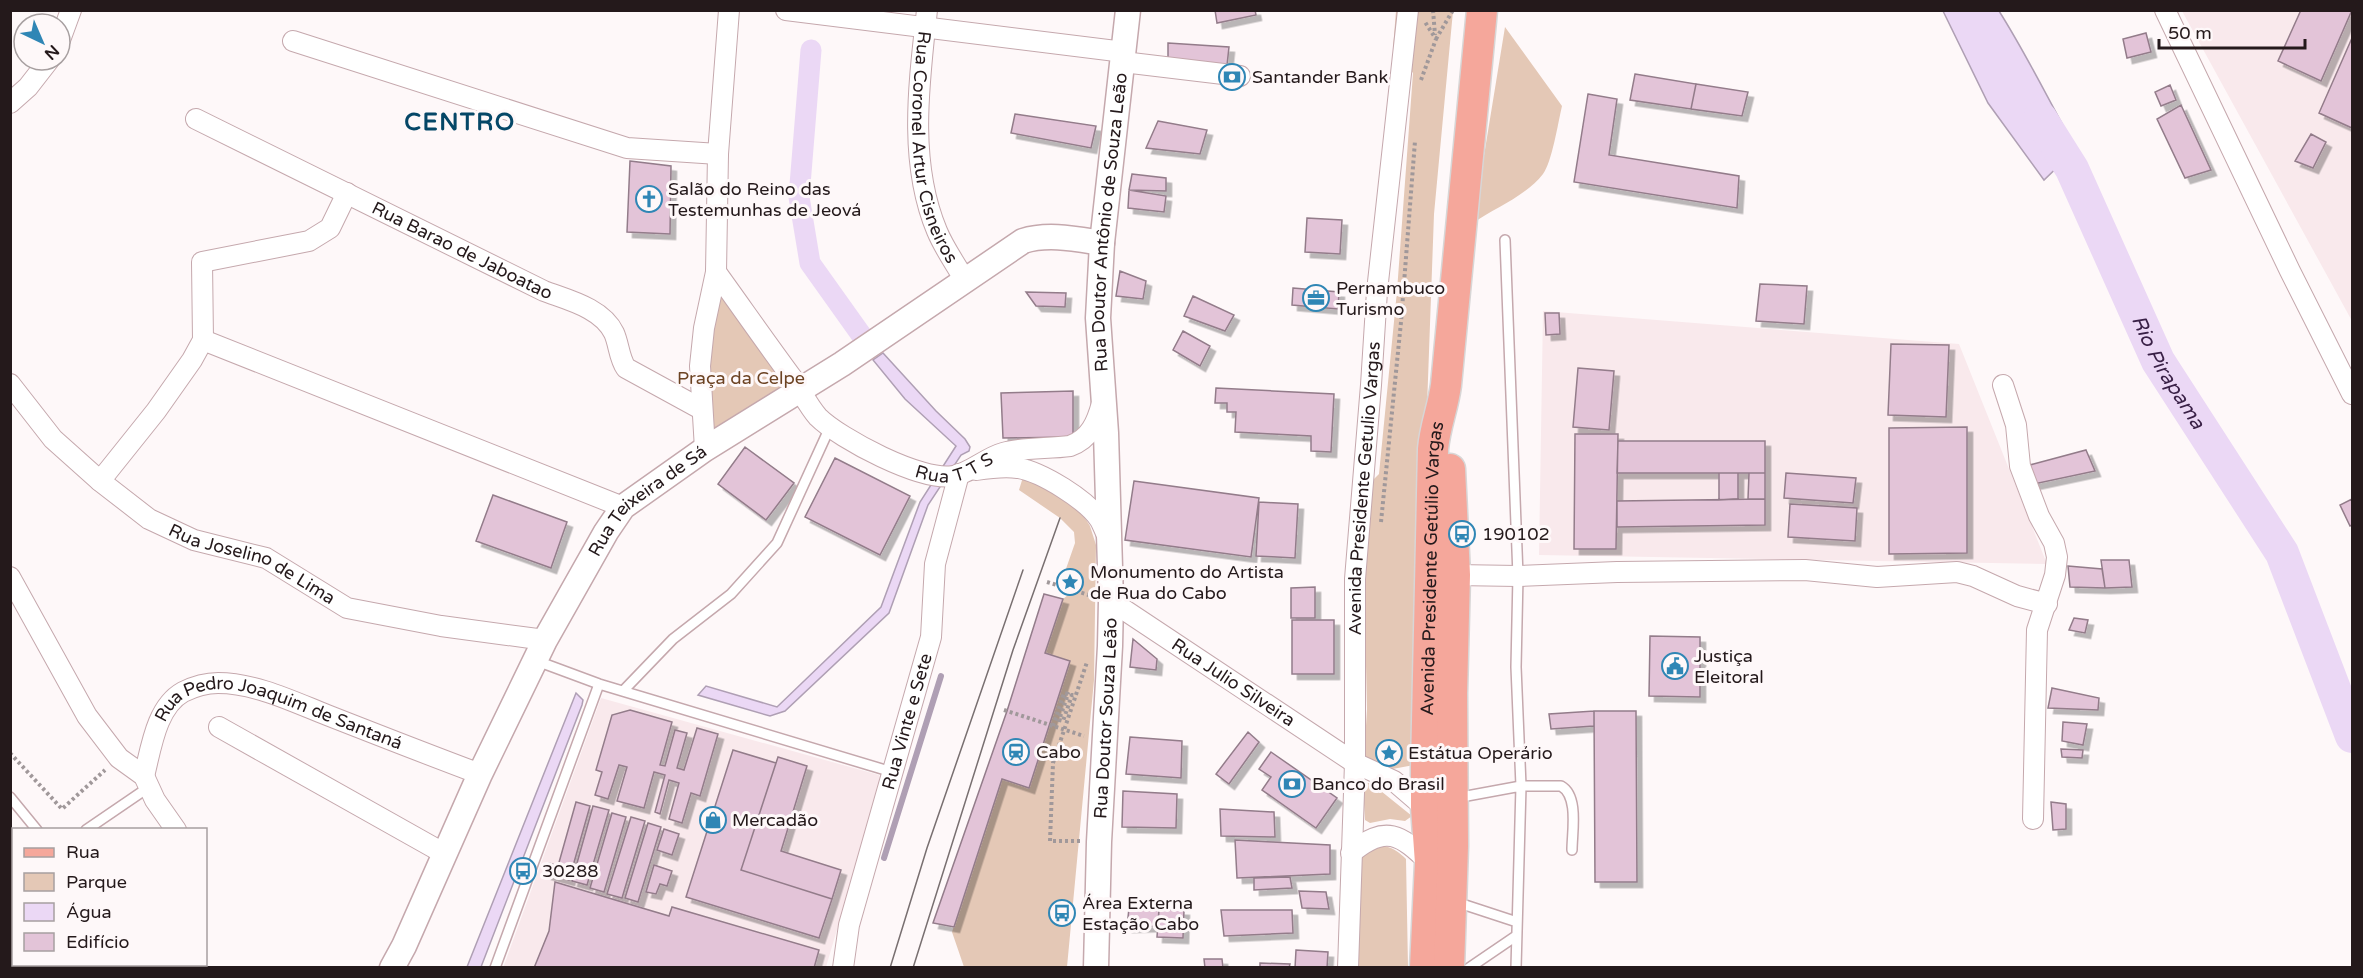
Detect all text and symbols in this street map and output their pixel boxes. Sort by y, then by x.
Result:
north arrow [12,12,72,72]
scale bar [2159,12,2304,50]
text: 50 m [2168,22,2212,44]
street label: Rua Coronel Artur Cisneiros [907,30,963,267]
text: N [40,40,63,64]
bank icon: Santander Bank [1217,62,1247,92]
place label: Santander Bank [1252,66,1389,88]
street label: Rua Doutor Antônio de Souza Leão [1087,71,1132,373]
district label: CENTRO [404,108,516,137]
place label: Salão do Reino das Testemunhas de Jeová [668,178,861,221]
church icon: Salão do Reino das Testemunhas de Jeová [634,184,664,214]
street label: Rua Barao de Jaboatao [368,197,555,304]
place label: Pernambuco Turismo [1336,277,1445,320]
office icon: Pernambuco Turismo [1301,283,1331,313]
water label: Rio Pirapama [2126,312,2210,434]
street label: Avenida Presidente Getulio Vargas [1344,341,1385,635]
park label: Praça da Celpe [677,367,805,389]
street label: Avenida Presidente Getúlio Vargas [1416,419,1449,716]
street label: Rua Teixeira de Sá [583,440,711,560]
street label: Rua T T S [913,448,997,488]
street label: Rua Joselino de Lima [165,519,339,609]
bus stop icon: 190102 [1447,519,1477,549]
place label: 190102 [1482,523,1550,545]
place label: Monumento do Artista de Rua do Cabo [1090,561,1284,604]
place icon: Monumento do Artista de Rua do Cabo [1055,567,1085,597]
street label: Rua Doutor Souza Leão [1089,617,1122,819]
street label: Rua Julio Silveira [1168,633,1299,731]
place label: Justiça Eleitoral [1694,645,1764,688]
street label: Rua Vinte e Sete [877,651,937,792]
public building icon: Justiça Eleitoral [1660,651,1690,681]
text: Rua Pedro Joaquim de Santaná [150,672,406,754]
street label: Rua Pedro Joaquim de Santaná [149,718,417,758]
station icon: Cabo [1001,737,1031,767]
place icon: Estátua Operário [1374,738,1404,768]
place label: Cabo [1036,741,1081,763]
place label: Estátua Operário [1408,742,1553,764]
bank icon: Banco do Brasil [1277,769,1307,799]
place label: Banco do Brasil [1312,773,1445,795]
shop icon: Mercadão [698,805,728,835]
place label: Mercadão [732,809,818,831]
legend [12,828,207,966]
text: Rua [66,841,100,863]
bus stop icon: 30288 [508,856,538,886]
place label: 30288 [542,860,599,882]
text: Parque [66,871,127,893]
place label: Área Externa Estação Cabo [1082,892,1199,935]
bus stop icon: Área Externa Estação Cabo [1047,898,1077,928]
text: Água [66,901,112,923]
text: Edifício [66,931,130,953]

